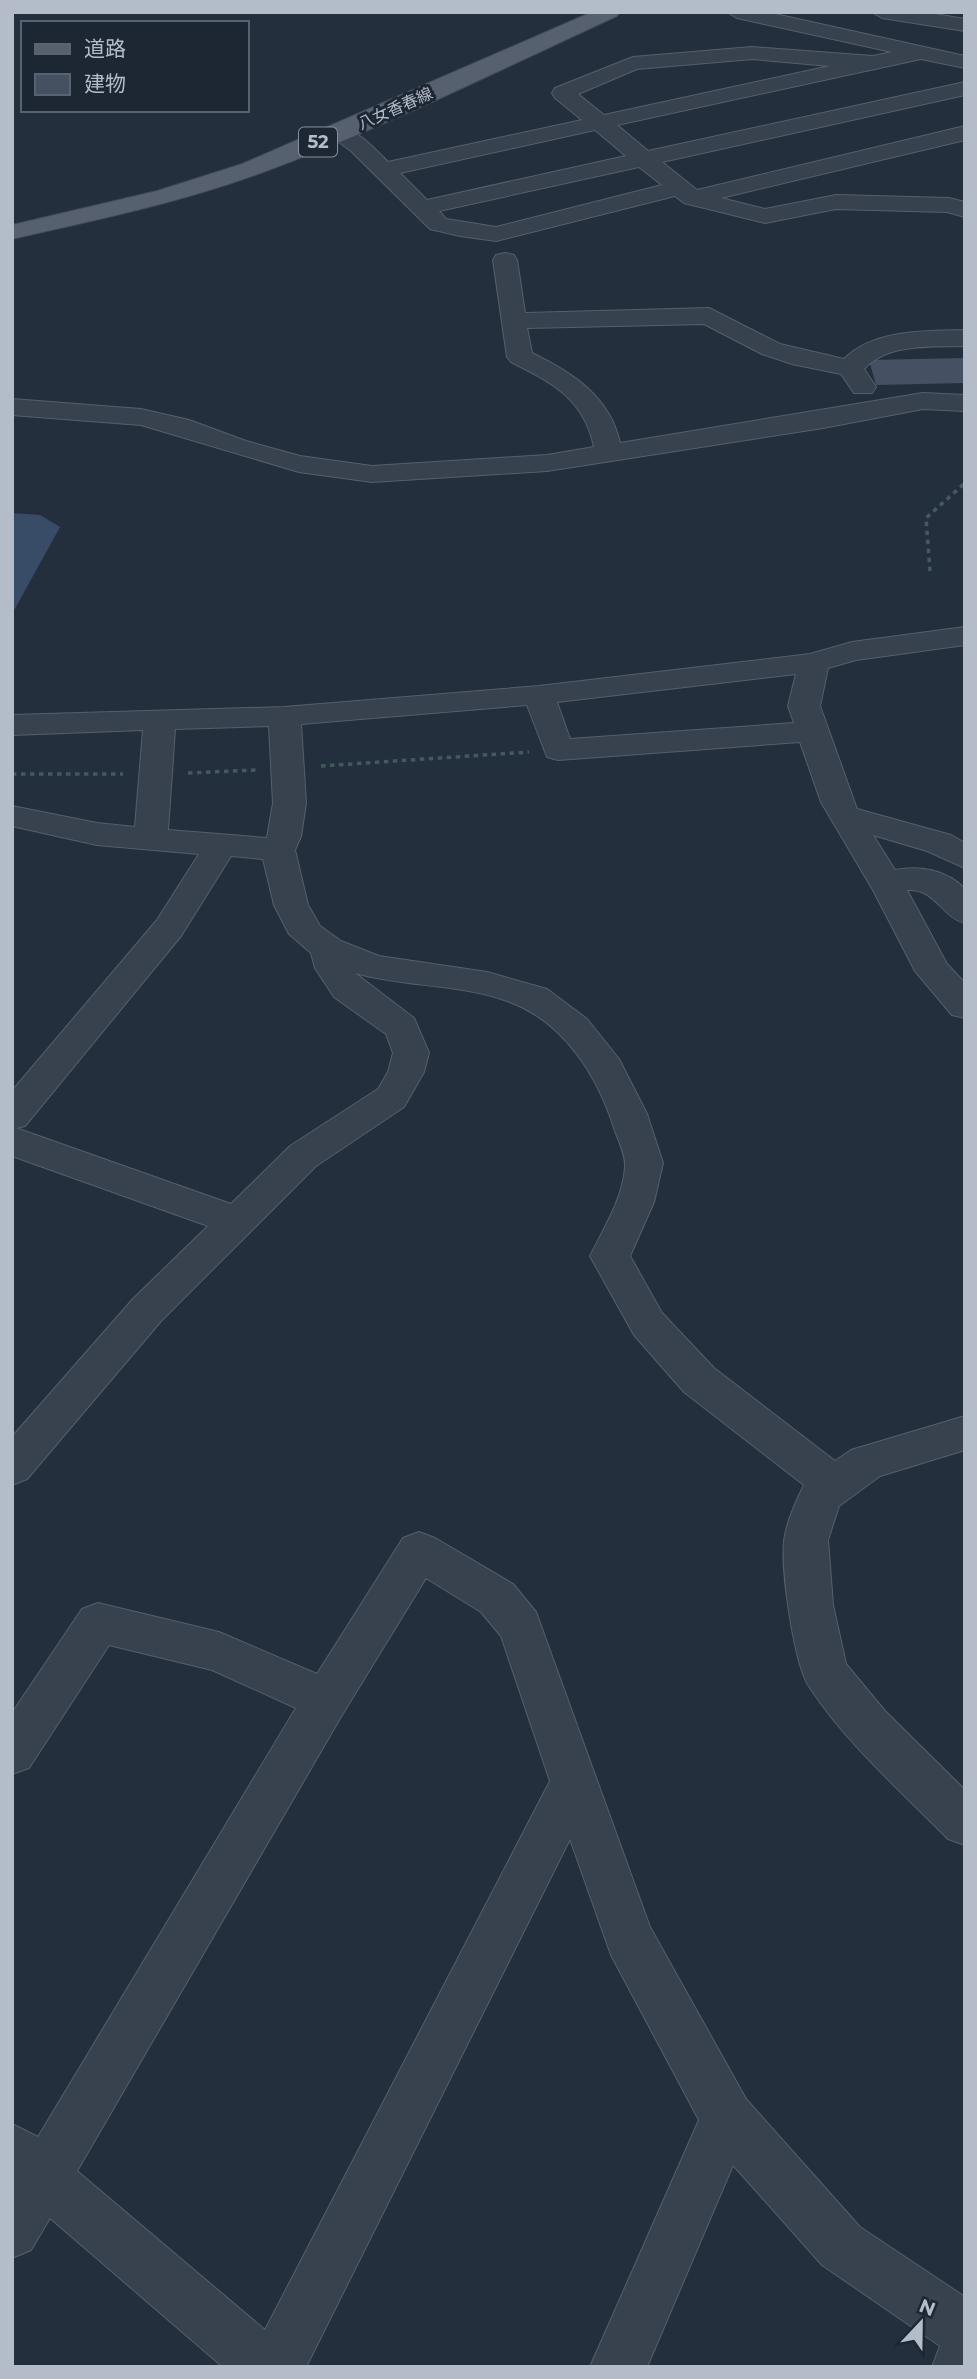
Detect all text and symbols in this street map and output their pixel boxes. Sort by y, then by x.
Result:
legend [21,21,248,112]
text: 道路 [84,36,126,61]
text: 建物 [84,71,126,96]
street label: 八女香春線 [355,84,436,133]
road number: 52 [299,127,337,156]
north arrow [886,2288,956,2358]
text: N [916,2294,939,2321]

